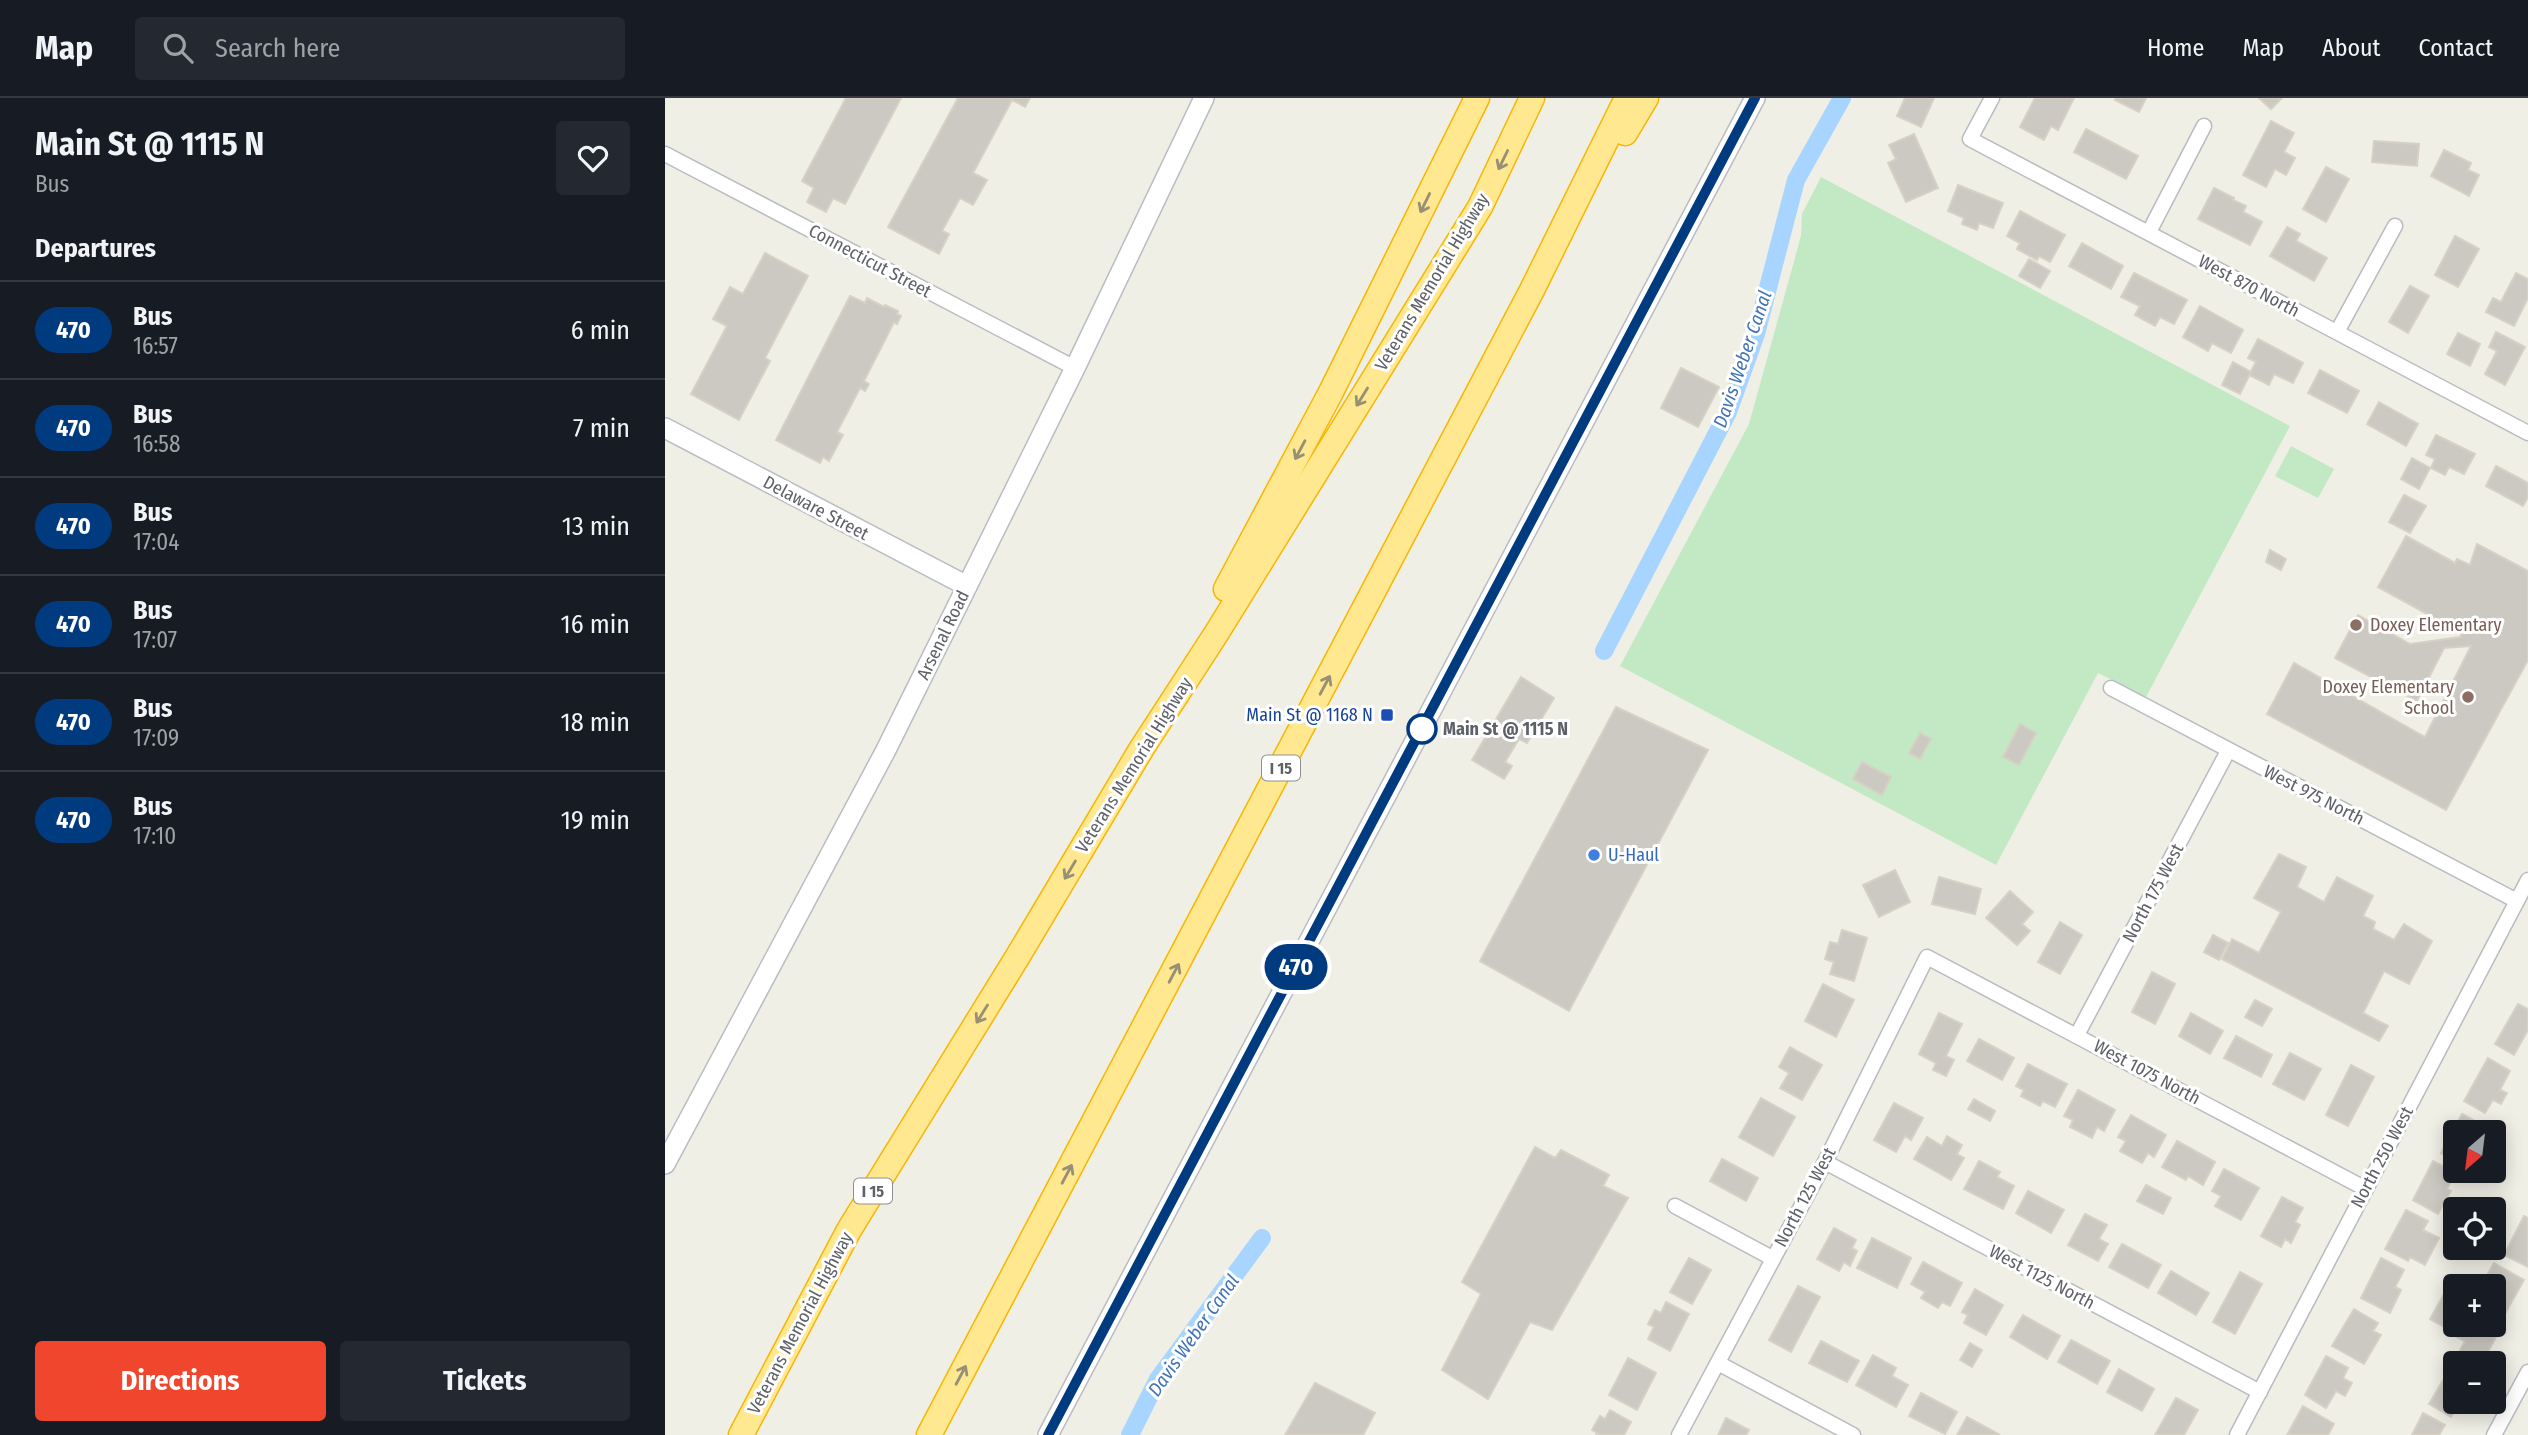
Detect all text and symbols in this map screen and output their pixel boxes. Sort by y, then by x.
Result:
search box [135,17,625,80]
text: Map [35,28,93,68]
icon: search [159,29,197,67]
text: Search here [215,33,340,64]
text: Home [2147,34,2204,62]
text: Map [2242,34,2284,62]
text: About [2322,34,2380,62]
text: Contact [2418,34,2493,62]
button: heart [556,121,630,195]
text: Main St @ 1115 N [35,124,264,164]
one-way arrow [1496,148,1509,170]
text: Bus [35,170,69,198]
street label: Veterans Memorial Highway [1370,189,1494,375]
one-way arrow [1418,192,1431,213]
street label: Connecticut Street [805,219,935,303]
text: Departures [35,233,156,264]
street label: West 870 North [2195,250,2303,322]
water label: Davis Weber Canal [1708,288,1777,431]
text: Bus [133,301,172,332]
text: 6 min [571,315,630,346]
text: 470 [56,316,91,344]
text: 16:57 [133,332,178,360]
one-way arrow [1355,387,1369,407]
text: Bus [133,399,172,430]
text: 7 min [573,413,630,444]
text: 470 [56,414,91,442]
text: 16:58 [133,430,180,458]
one-way arrow [1293,439,1307,460]
street label: Delaware Street [760,471,873,545]
text: Bus [133,497,172,528]
text: 13 min [562,511,630,542]
text: 470 [56,512,91,540]
text: 17:04 [133,528,179,556]
street label: Arsenal Road [912,587,974,683]
text: Bus [133,595,172,626]
text: 16 min [561,609,630,640]
text: 470 [56,610,91,638]
place label: Doxey Elementary [2370,614,2502,636]
marker: Doxey Elementary [2348,617,2364,633]
text: 17:07 [133,626,177,654]
street label: Veterans Memorial Highway [1071,673,1197,857]
one-way arrow [1319,675,1333,695]
place label: Doxey Elementary School [2322,676,2454,719]
marker: Doxey Elementary School [2460,689,2476,705]
text: Bus [133,693,172,724]
place label: Main St @ 1168 N [1246,704,1373,726]
text: 18 min [561,707,630,738]
marker: Main St @ 1168 N [1379,707,1395,723]
text: 470 [56,708,91,736]
marker: Main St @ 1115 N [1407,714,1437,744]
place label: Main St @ 1115 N [1443,718,1568,740]
text: 17:09 [133,724,179,752]
road number: I 15 [1262,755,1300,780]
street label: West 975 North [2260,760,2368,830]
text: Bus [133,791,172,822]
text: 19 min [561,805,630,836]
text: 470 [56,806,91,834]
text: 17:10 [133,822,176,850]
street label: North 175 West [2118,840,2188,946]
place label: U-Haul [1608,844,1659,866]
marker: U-Haul [1586,847,1602,863]
one-way arrow [1063,859,1077,879]
line badge: 470 [1256,944,1336,990]
text: 470 [1279,953,1313,981]
one-way arrow [1167,963,1181,983]
one-way arrow [975,1004,990,1023]
street label: West 1075 North [2090,1035,2204,1109]
street label: North 250 West [2346,1102,2418,1212]
north arrow [2443,1120,2506,1183]
map controls [2443,1120,2506,1414]
street label: North 125 West [1770,1143,1840,1251]
one-way arrow [1060,1164,1074,1184]
road number: I 15 [854,1178,892,1204]
button: locate [2443,1197,2506,1260]
street label: Veterans Memorial Highway [743,1228,857,1418]
street label: West 1125 North [1986,1240,2098,1314]
water label: Davis Weber Canal [1143,1270,1244,1401]
button: + [2443,1274,2506,1337]
button: Directions [35,1341,326,1421]
button: Tickets [340,1341,630,1421]
button: − [2443,1351,2506,1414]
one-way arrow [954,1365,968,1386]

